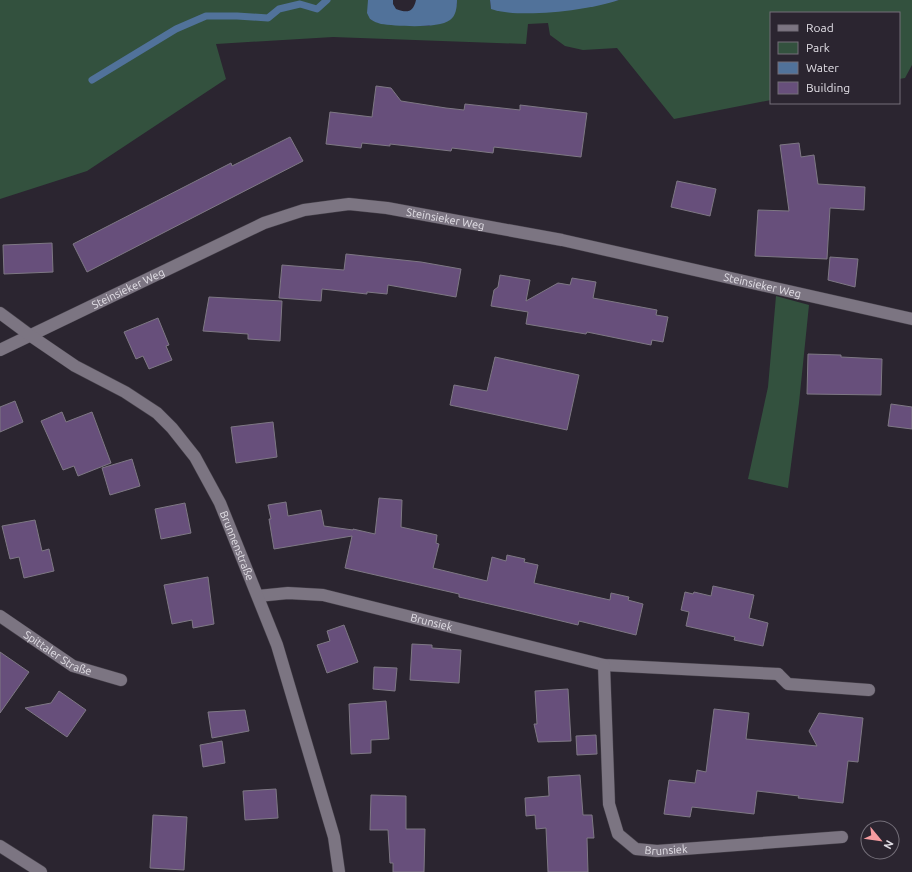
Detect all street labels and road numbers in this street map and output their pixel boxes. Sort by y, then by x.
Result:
street label: Steinsieker Weg [405,206,485,232]
street label: Steinsieker Weg [90,266,166,311]
street label: Steinsieker Weg [722,271,802,300]
street label: Brunnenstraße [218,509,256,582]
street label: Brunsiek [409,611,454,633]
street label: Spittaler Straße [22,628,93,677]
street label: Brunsiek [644,843,688,857]

